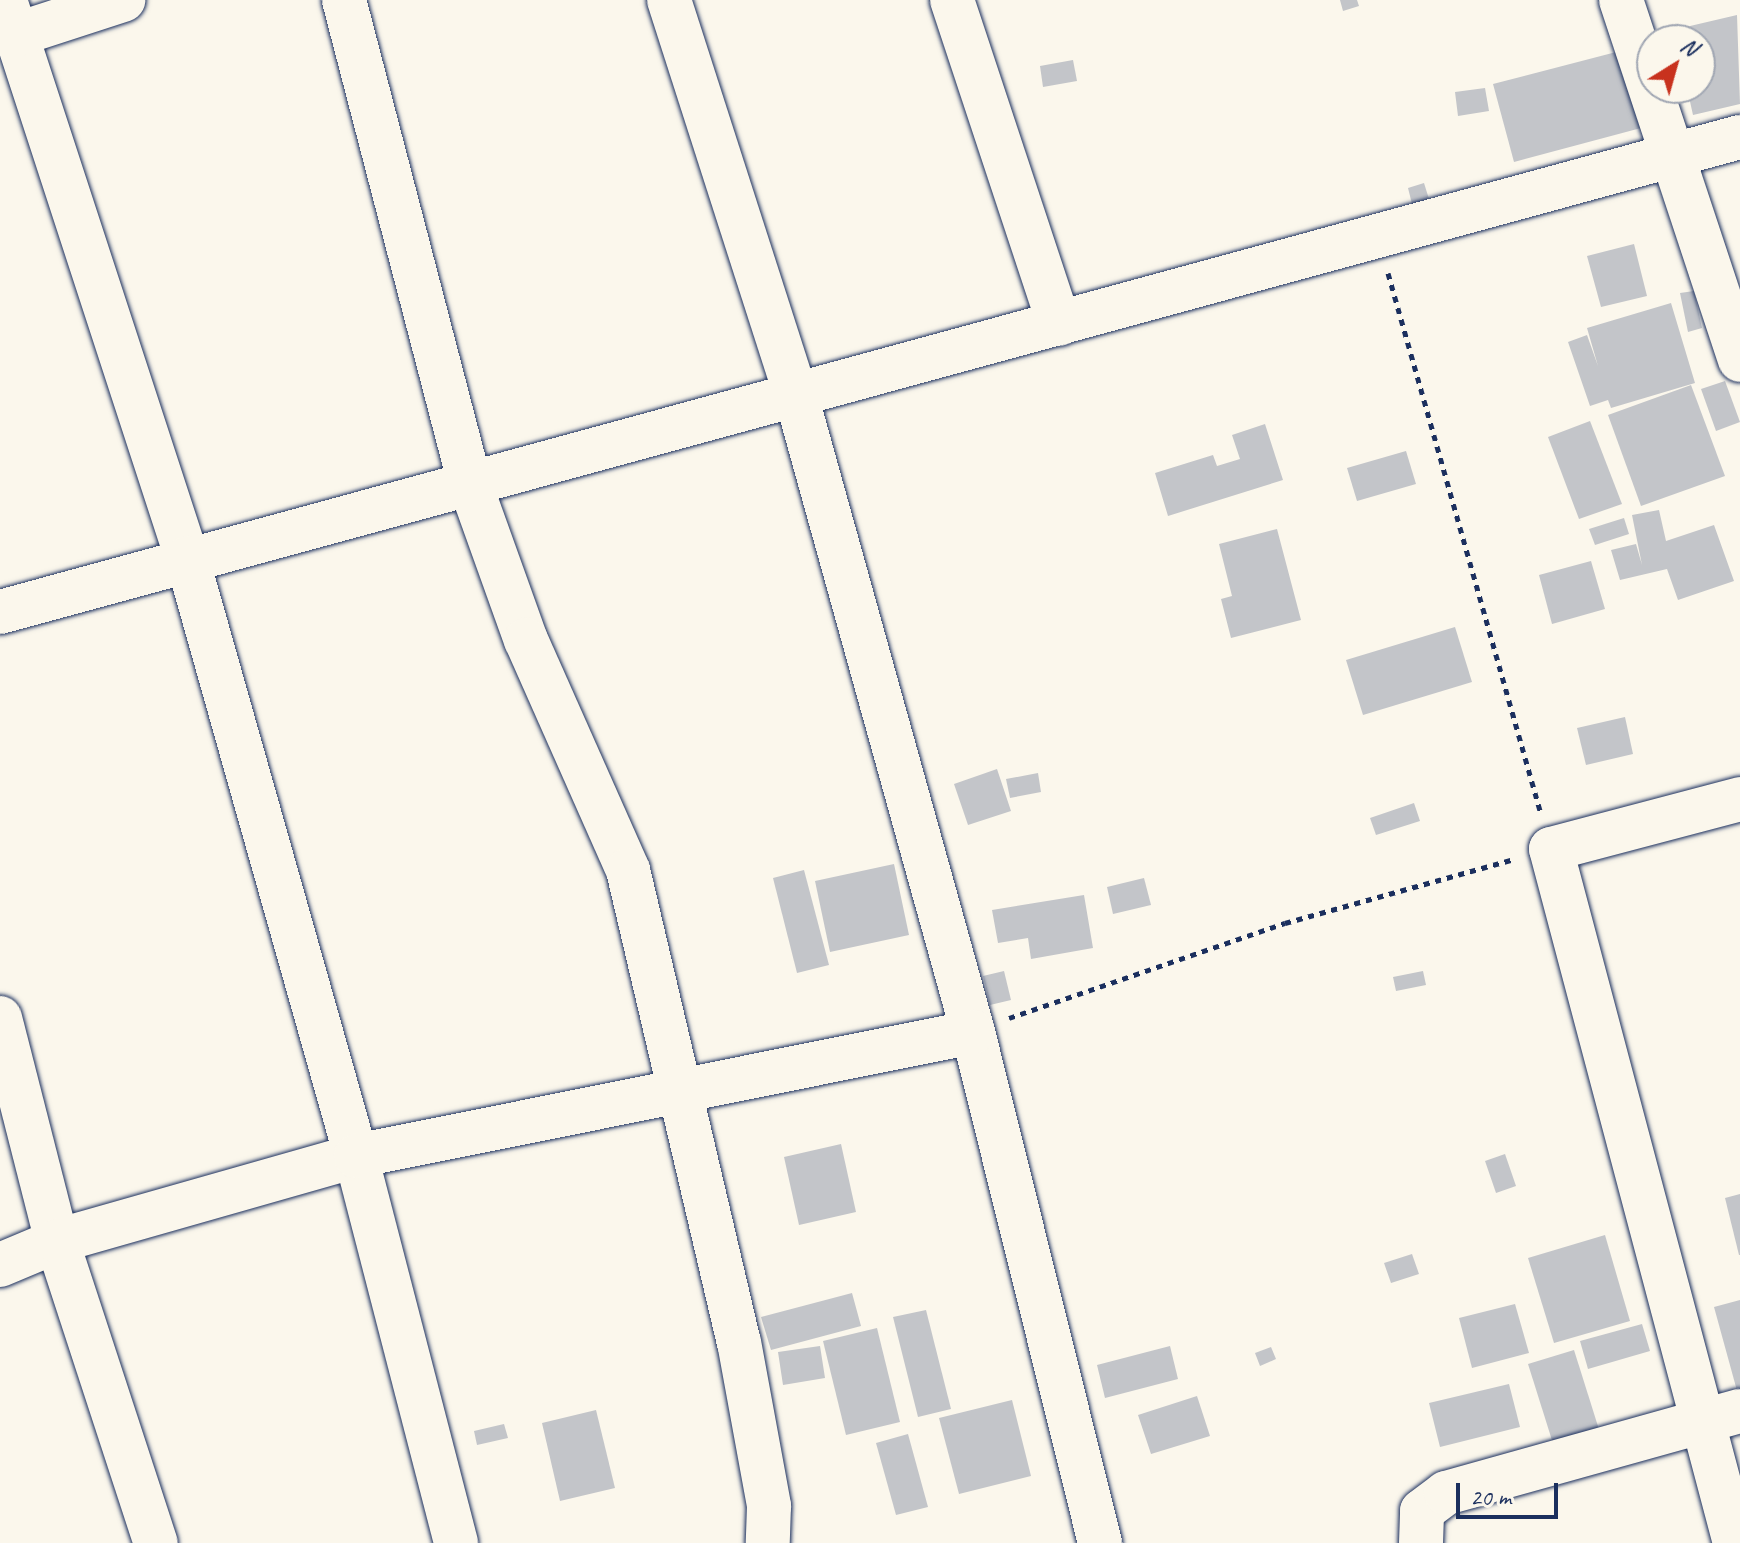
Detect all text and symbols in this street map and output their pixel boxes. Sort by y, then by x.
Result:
north arrow [1636,24,1716,104]
text: N [1675,31,1703,62]
scale bar [1460,1467,1562,1517]
text: 20 m [1470,1482,1511,1512]

